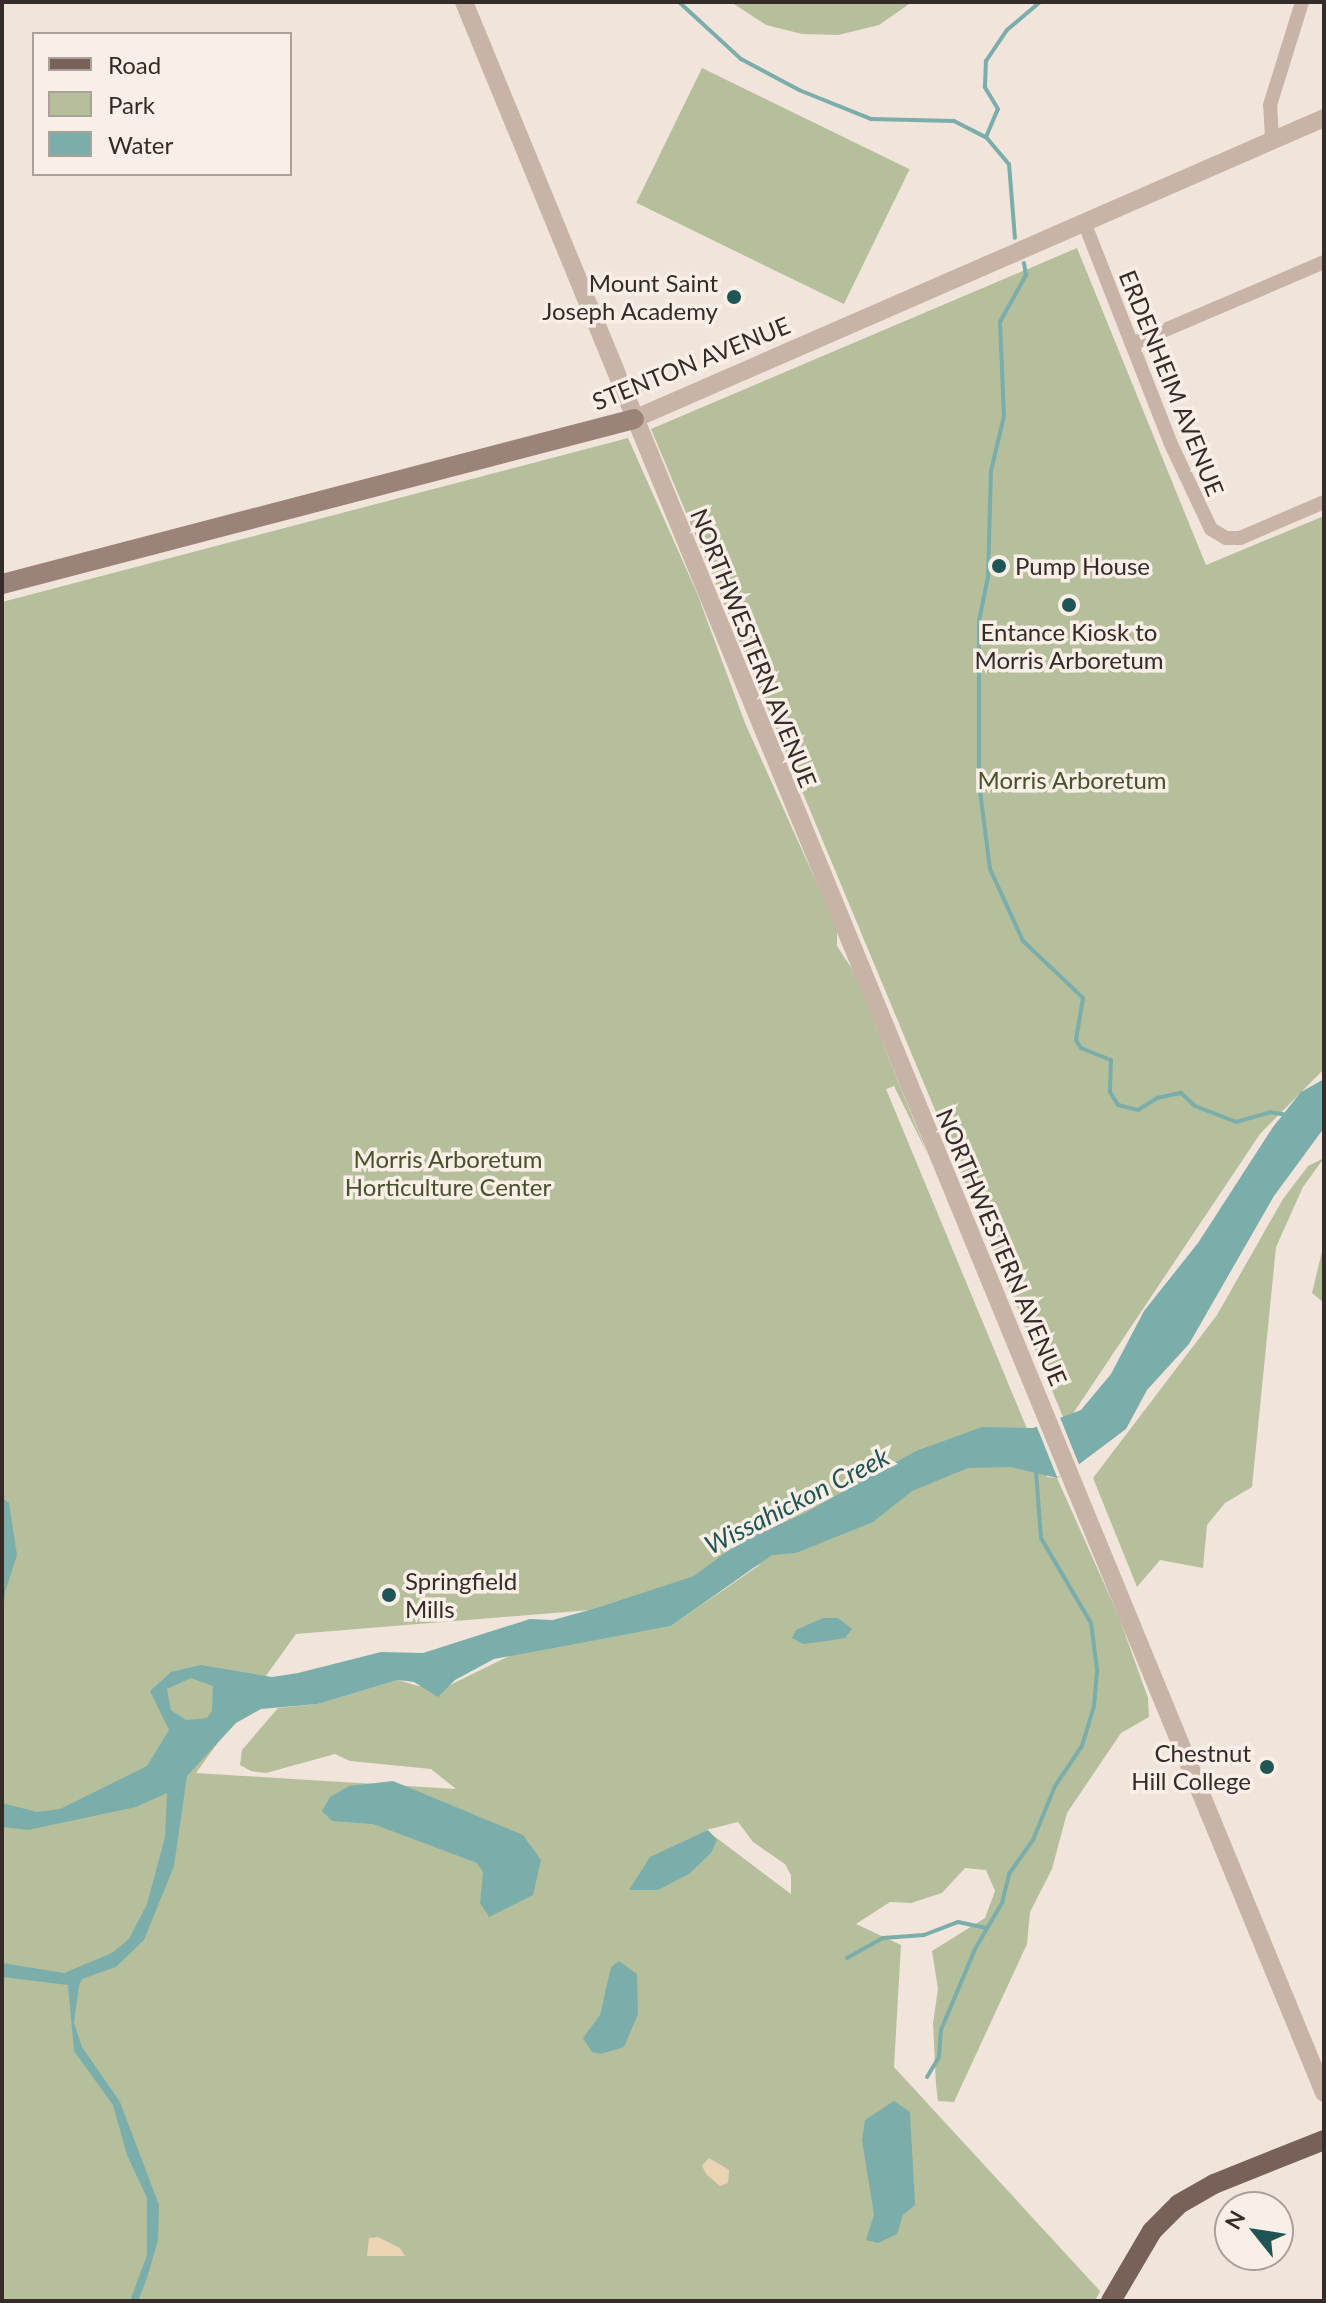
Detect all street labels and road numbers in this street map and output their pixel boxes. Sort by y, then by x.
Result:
street label: ERDENHEIM AVENUE [1113,266,1231,500]
street label: STENTON AVENUE [588,310,794,416]
street label: NORTHWESTERN AVENUE [685,504,823,792]
street label: NORTHWESTERN AVENUE [930,1104,1074,1390]

